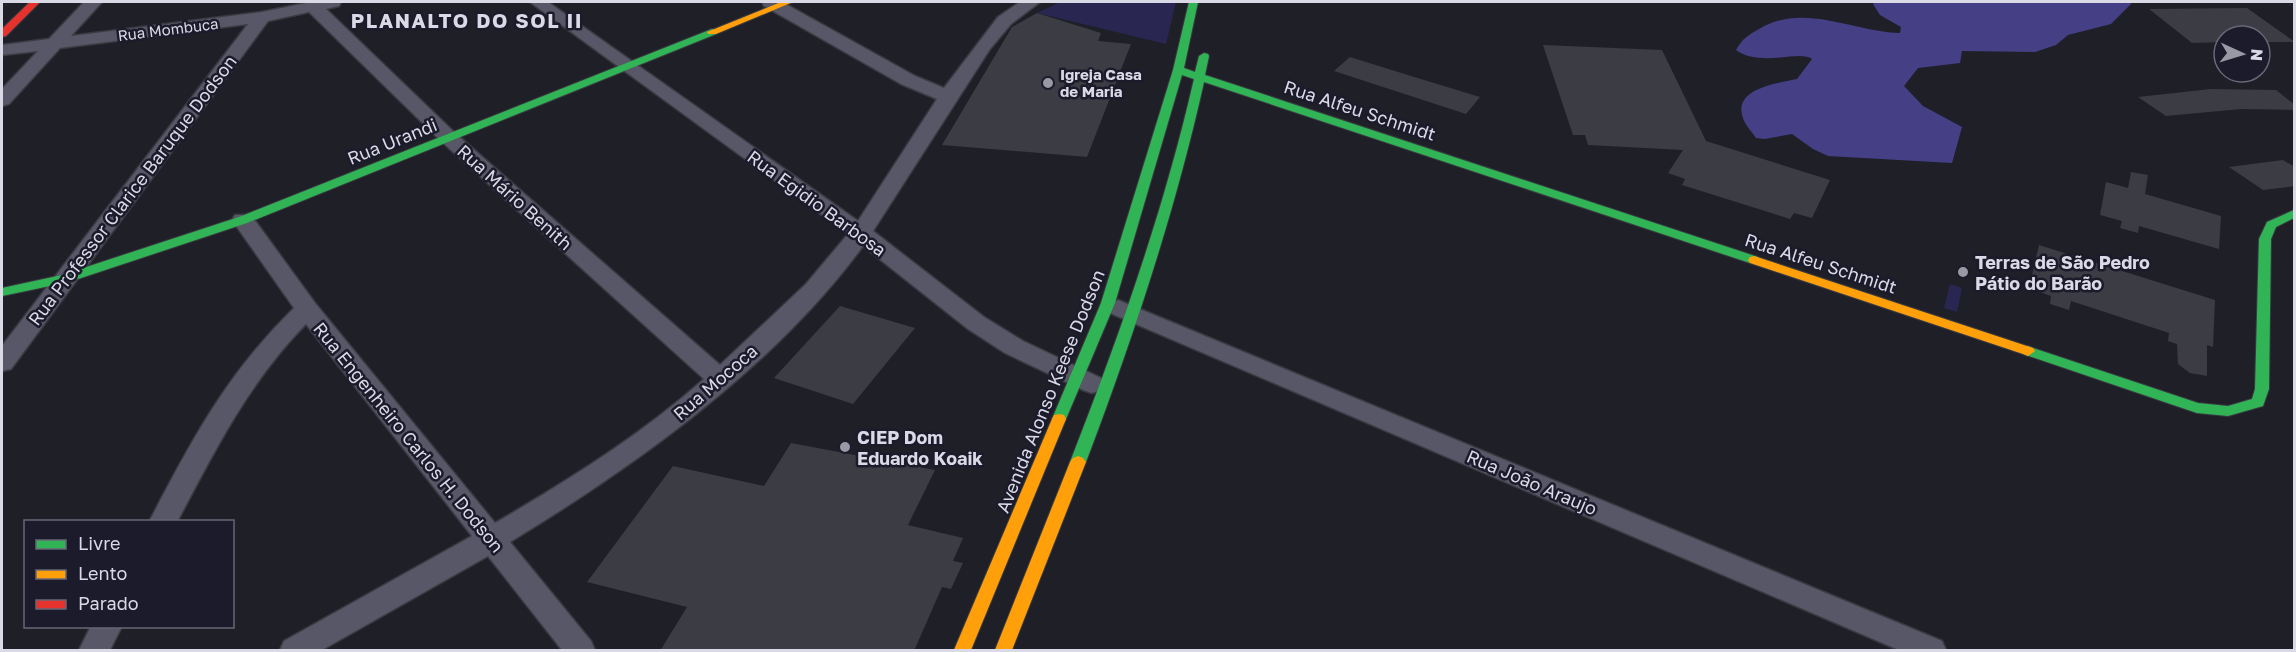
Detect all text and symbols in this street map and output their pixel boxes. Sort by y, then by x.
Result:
district label: PLANALTO DO SOL II [351,8,583,32]
street label: Rua Mombuca [117,14,219,44]
north arrow [2212,24,2272,84]
text: N [2247,48,2267,62]
street label: Rua Professor Clarice Baruque Dodson [23,51,241,329]
place label: Igreja Casa de Maria [1060,65,1142,100]
street label: Rua Alfeu Schmidt [1281,75,1439,145]
marker: Igreja Casa de Maria [1041,76,1055,90]
street label: Rua Urandi [344,113,440,169]
street label: Rua Mário Benith [453,140,577,254]
street label: Rua Egidio Barbosa [743,145,891,261]
street label: Rua Alfeu Schmidt [1742,228,1900,298]
place label: Terras de São Pedro Pátio do Barão [1975,251,2150,294]
marker: Terras de São Pedro Pátio do Barão [1956,265,1970,279]
street label: Avenida Alonso Keese Dodson [991,266,1109,516]
street label: Rua Engenheiro Carlos H. Dodson [309,317,509,557]
street label: Rua Mococa [668,339,762,425]
place label: CIEP Dom Eduardo Koaik [857,426,983,469]
marker: CIEP Dom Eduardo Koaik [838,440,852,454]
street label: Rua João Araujo [1464,445,1600,519]
legend [24,520,234,628]
text: Livre [78,532,120,554]
text: Lento [78,562,127,584]
text: Parado [78,592,139,614]

